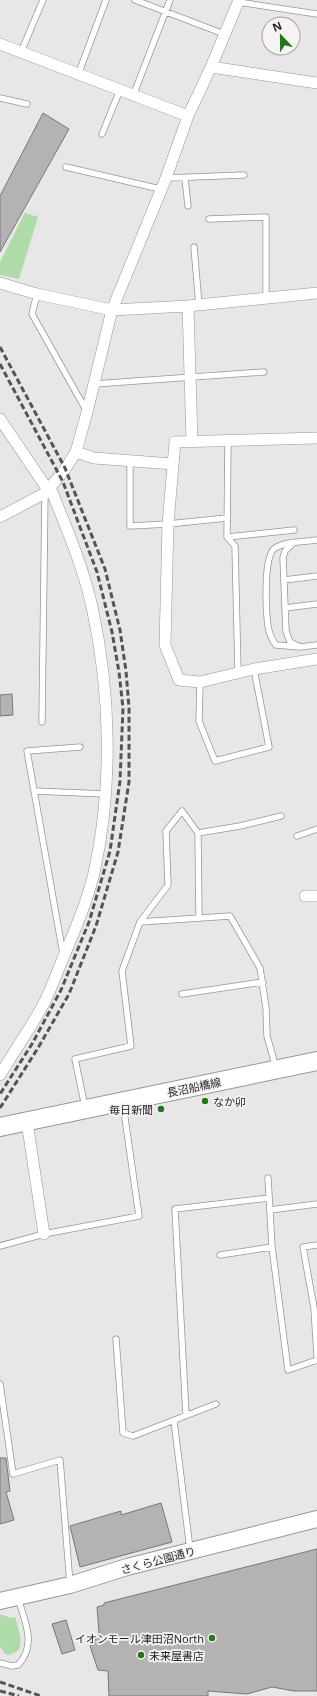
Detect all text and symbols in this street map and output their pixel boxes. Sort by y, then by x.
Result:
north arrow [261,16,301,56]
text: N [270,18,284,35]
street label: 長沼船橋線 [166,1074,222,1100]
place label: なか卯 [213,1094,246,1109]
marker: なか卯 [200,1096,210,1106]
place label: 毎日新聞 [109,1102,153,1117]
marker: 毎日新聞 [156,1104,166,1114]
street label: さくら公園通り [119,1543,197,1577]
place label: イオンモール津田沼North [75,1631,204,1646]
marker: イオンモール津田沼North [207,1633,217,1643]
place label: 未来屋書店 [149,1648,204,1663]
marker: 未来屋書店 [136,1650,146,1660]

